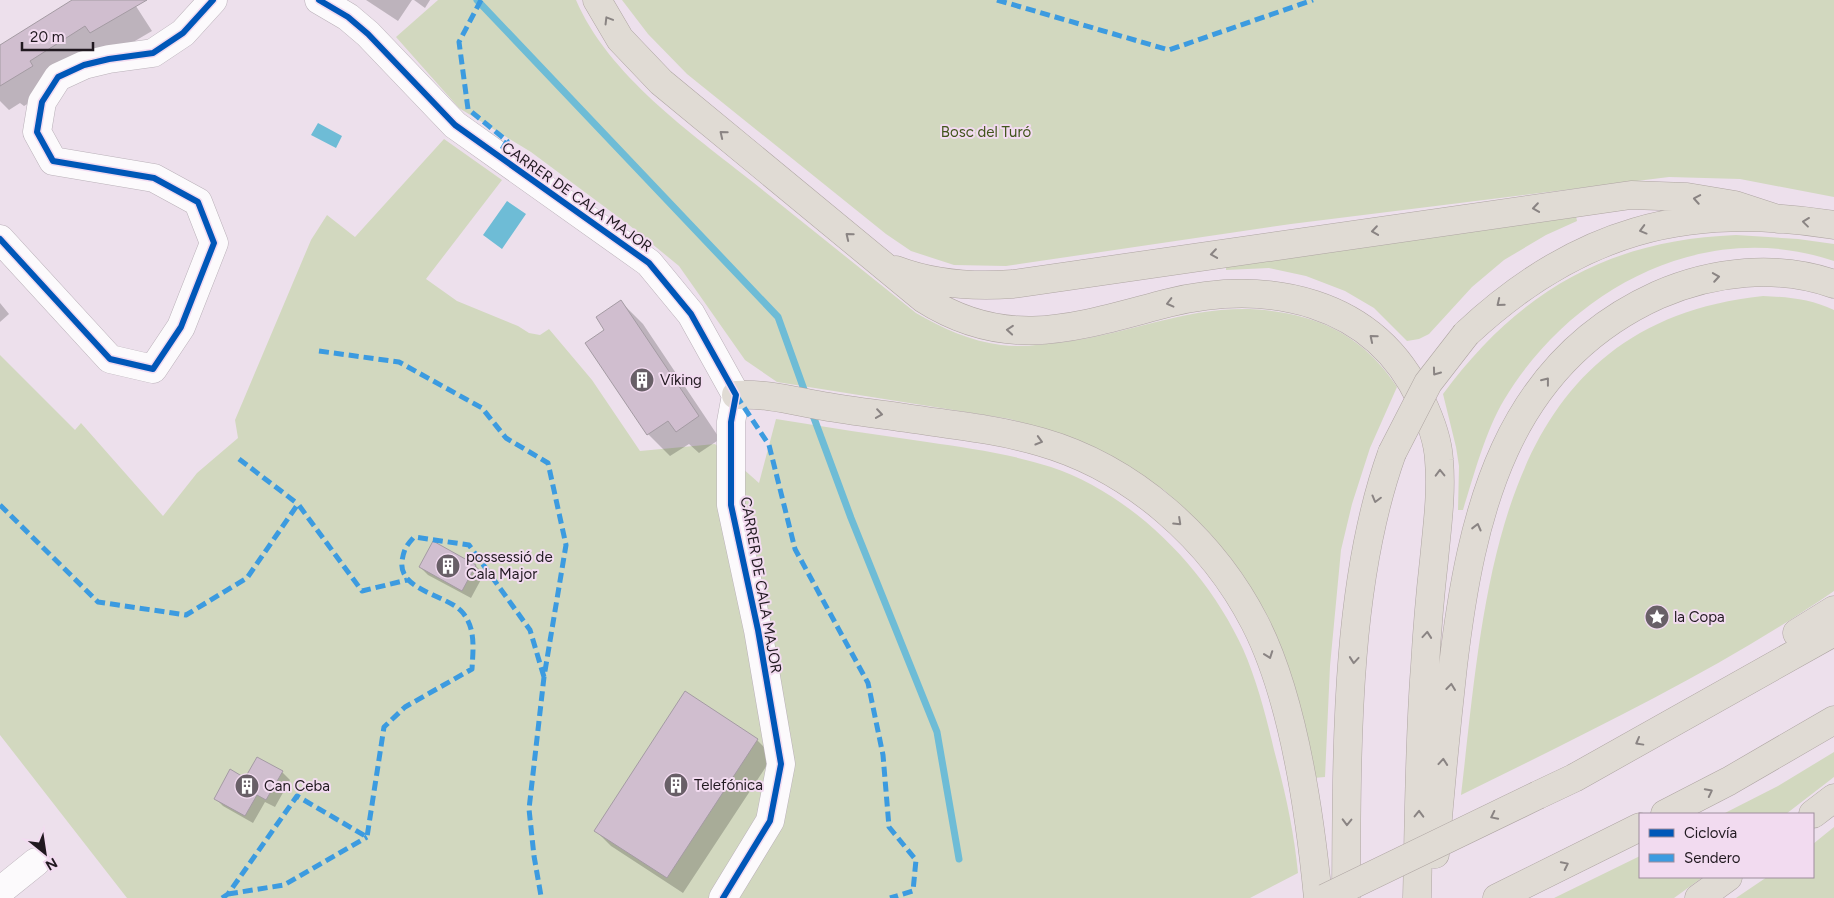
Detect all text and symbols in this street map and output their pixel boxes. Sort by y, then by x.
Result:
one-way arrow [604,17,614,26]
scale bar [22,20,94,52]
text: 20 m [30,28,64,46]
park label: Bosc del Turó [941,123,1031,141]
one-way arrow [719,130,728,139]
street label: CARRER DE CALA MAJOR [499,138,655,256]
one-way arrow [1693,194,1701,204]
one-way arrow [1531,202,1539,213]
one-way arrow [1802,217,1810,228]
one-way arrow [1639,224,1647,234]
one-way arrow [1370,225,1379,235]
one-way arrow [846,234,855,242]
one-way arrow [1209,248,1218,258]
one-way arrow [1712,272,1721,282]
one-way arrow [1165,297,1174,308]
one-way arrow [1496,298,1505,307]
one-way arrow [1006,325,1014,336]
one-way arrow [1370,335,1379,344]
one-way arrow [1433,366,1442,376]
building icon: Víking [629,367,655,393]
place label: Víking [660,371,702,389]
one-way arrow [1541,378,1550,387]
one-way arrow [875,408,883,419]
one-way arrow [1034,436,1043,446]
one-way arrow [1434,468,1445,476]
street label: CARRER DE CALA MAJOR [737,495,785,675]
one-way arrow [1371,495,1382,504]
one-way arrow [1173,516,1182,525]
one-way arrow [1471,523,1481,531]
place label: possessió de Cala Major [466,548,553,583]
building icon: possessió de Cala Major [435,553,461,579]
place icon: la Copa [1644,604,1670,630]
place label: la Copa [1674,608,1725,626]
one-way arrow [1421,630,1432,638]
one-way arrow [1263,651,1273,659]
one-way arrow [1349,656,1360,664]
one-way arrow [1445,683,1456,691]
one-way arrow [1635,736,1644,746]
one-way arrow [1437,758,1448,766]
building icon: Telefónica [663,772,689,798]
building icon: Can Ceba [234,773,260,799]
place label: Telefónica [694,776,763,794]
place label: Can Ceba [264,777,330,795]
one-way arrow [1703,788,1712,798]
one-way arrow [1414,810,1424,818]
one-way arrow [1490,810,1499,820]
legend [1639,813,1814,878]
one-way arrow [1341,819,1352,827]
text: Ciclovía [1684,824,1737,842]
north arrow [20,828,70,878]
text: Sendero [1684,849,1741,867]
text: N [42,854,60,874]
one-way arrow [1559,861,1568,871]

